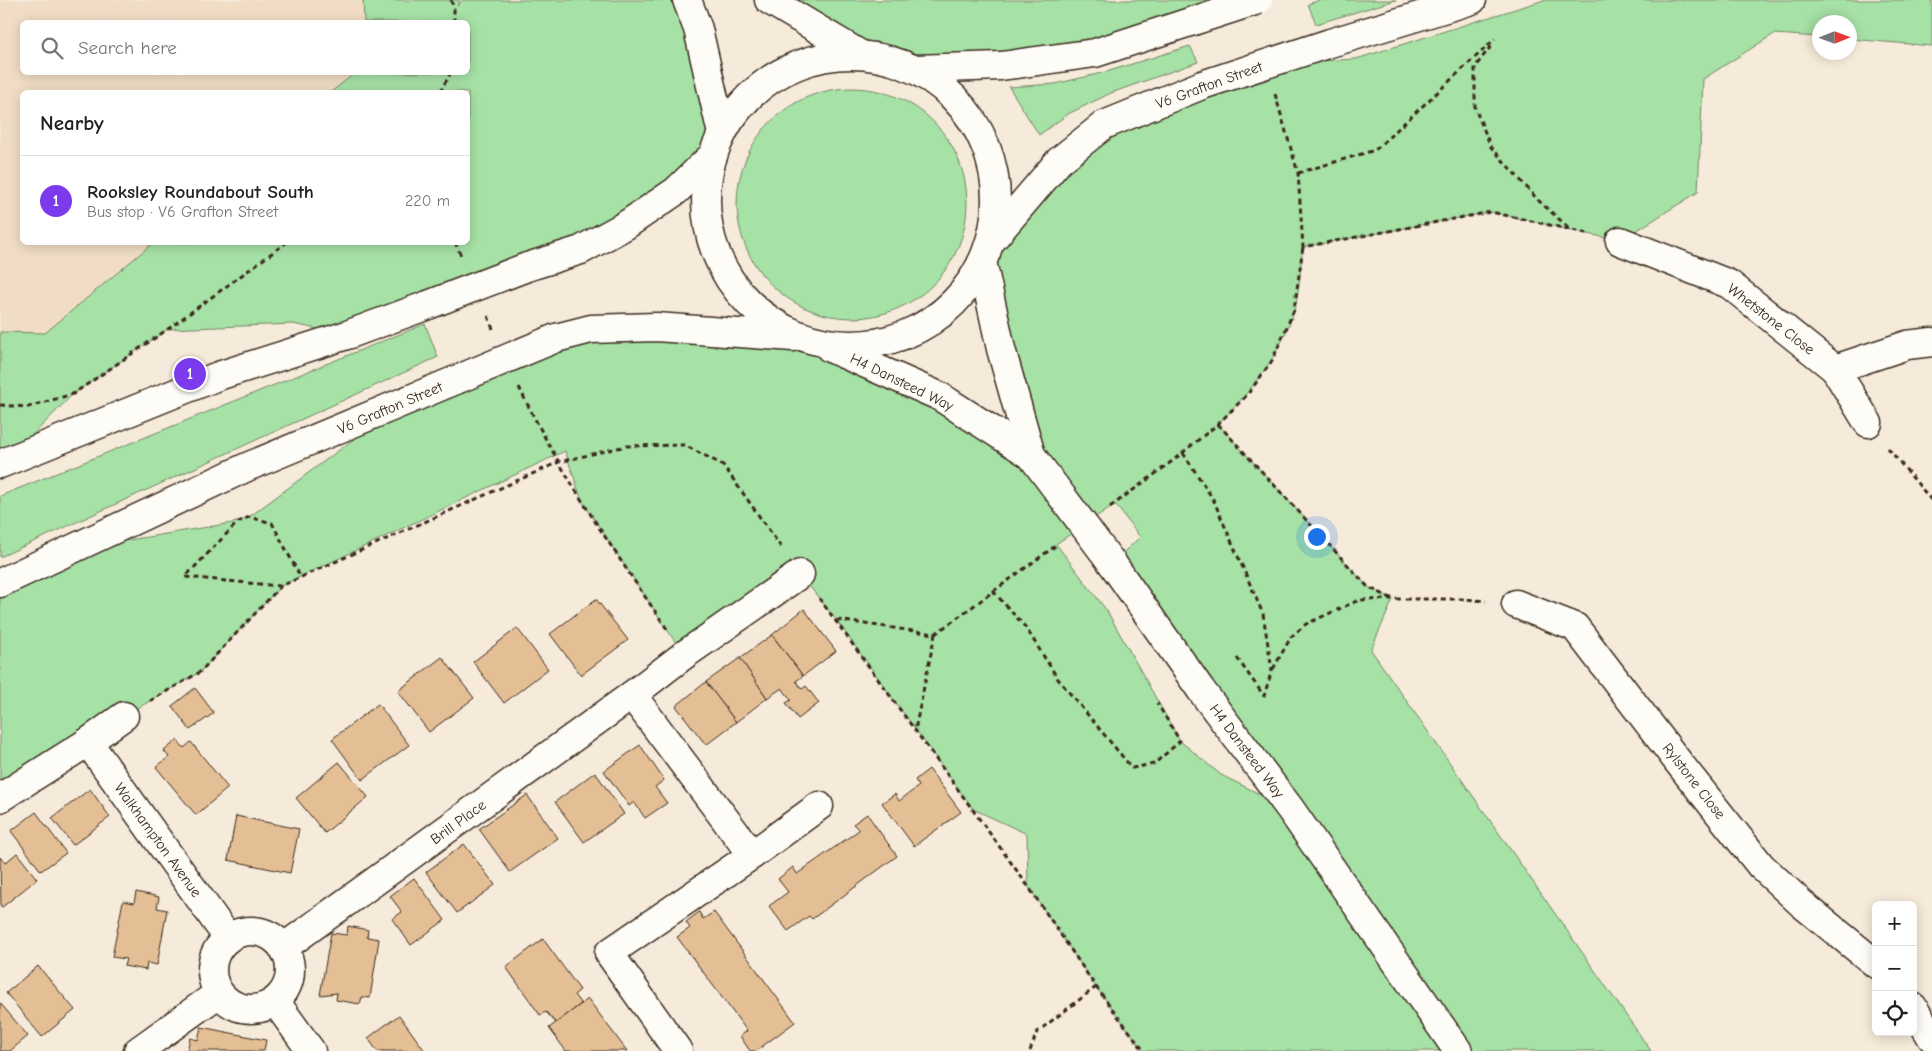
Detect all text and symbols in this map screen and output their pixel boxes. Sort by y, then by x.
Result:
north arrow [1812,15,1857,60]
search box [20,20,470,75]
icon: search [38,34,66,62]
text: Search here [78,37,177,59]
street label: V6 Grafton Street [1153,57,1265,113]
text: Nearby [40,111,104,135]
text: Rooksley Roundabout South [87,181,314,203]
text: 1 [53,192,59,210]
text: 220 m [405,192,450,210]
text: Bus stop · V6 Grafton Street [87,203,278,221]
street label: Whetstone Close [1724,279,1819,359]
street label: H4 Dansteed Way [847,349,957,415]
pin: 1 [174,355,206,393]
street label: V6 Grafton Street [335,378,446,438]
your location [1304,524,1330,550]
street label: H4 Dansteed Way [1206,700,1288,802]
street label: Rylstone Close [1659,739,1730,823]
street label: Walkhampton Avenue [110,779,206,901]
street label: Brill Place [427,796,490,848]
map controls [1872,901,1917,1036]
button: + [1872,901,1917,946]
button: − [1872,946,1917,991]
button: locate [1872,991,1917,1036]

